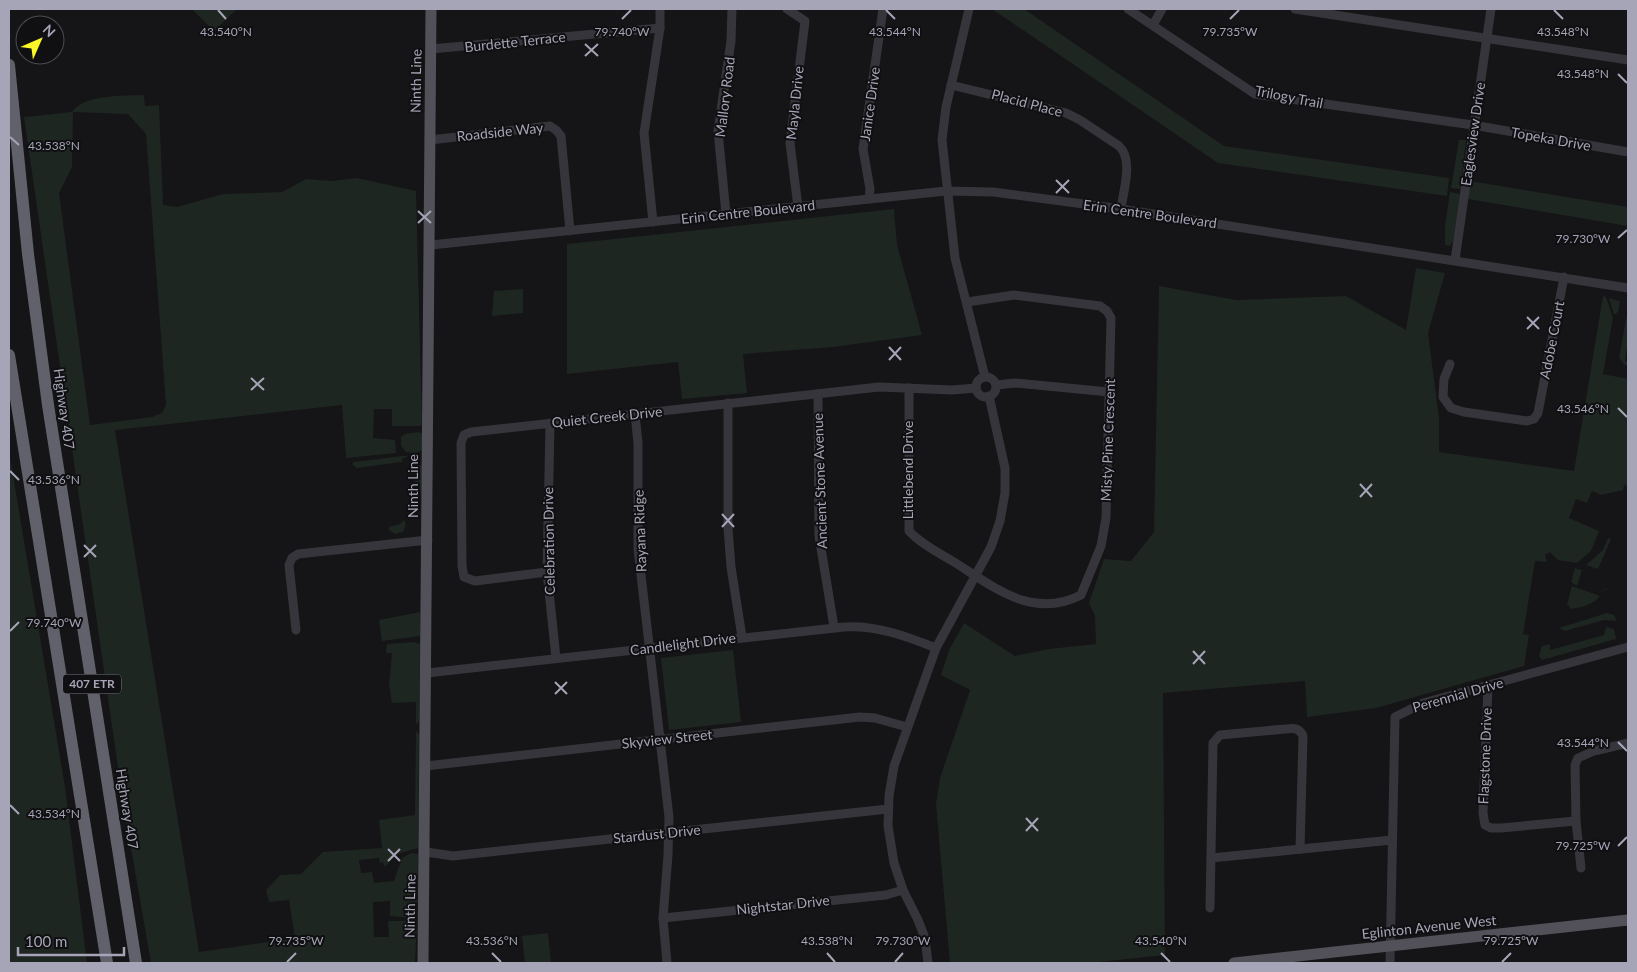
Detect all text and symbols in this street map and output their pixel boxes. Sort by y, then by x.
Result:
north arrow [15,15,65,65]
text: N [40,21,59,40]
text: 43.540°N [200,24,252,39]
text: 79.740°W [594,24,650,39]
text: 43.544°N [869,24,921,39]
text: 79.735°W [1202,24,1258,39]
text: 43.548°N [1537,24,1589,39]
street label: Burdette Terrace [463,28,566,55]
street label: Ninth Line [406,49,425,113]
street label: Mallory Road [711,56,738,138]
street label: Mayla Drive [782,65,807,141]
street label: Janice Drive [856,66,883,142]
text: 43.548°N [1557,66,1609,81]
street label: Eaglesview Drive [1457,81,1488,187]
street label: Trilogy Trail [1254,82,1325,111]
street label: Placid Place [990,85,1064,120]
street label: Roadside Way [456,118,545,144]
street label: Topeka Drive [1510,123,1592,154]
text: 43.538°N [28,138,80,153]
street label: Erin Centre Boulevard [680,196,816,227]
street label: Erin Centre Boulevard [1082,196,1218,231]
text: 79.730°W [1555,231,1611,246]
street label: Adobe Court [1536,300,1567,380]
street label: Highway 407 [50,367,79,450]
street label: Misty Pine Crescent [1097,378,1118,502]
text: 43.546°N [1557,401,1609,416]
street label: Quiet Creek Drive [551,402,663,431]
street label: Ancient Stone Avenue [809,413,830,549]
street label: Littlebend Drive [899,421,916,519]
street label: Ninth Line [404,454,421,518]
text: 43.536°N [28,472,80,487]
street label: Celebration Drive [539,487,558,595]
street label: Rayana Ridge [630,490,649,572]
text: 79.740°W [26,615,82,630]
street label: Candlelight Drive [629,629,737,658]
street label: Perennial Drive [1410,673,1505,716]
road number: 407 ETR [63,674,121,694]
street label: Flagstone Drive [1474,707,1495,804]
street label: Skyview Street [621,725,713,752]
text: 43.544°N [1557,735,1609,750]
street label: Highway 407 [113,767,142,851]
text: 43.534°N [28,806,80,821]
street label: Stardust Drive [612,820,701,847]
text: 79.725°W [1555,838,1611,853]
street label: Ninth Line [400,874,419,938]
street label: Nightstar Drive [735,891,830,918]
street label: Eglinton Avenue West [1361,911,1497,942]
scale bar [18,924,124,956]
text: 100 m [25,932,67,950]
text: 79.735°W [268,933,324,948]
text: 43.536°N [466,933,518,948]
text: 43.538°N [801,933,853,948]
text: 79.730°W [875,933,931,948]
text: 43.540°N [1135,933,1187,948]
text: 79.725°W [1483,933,1539,948]

